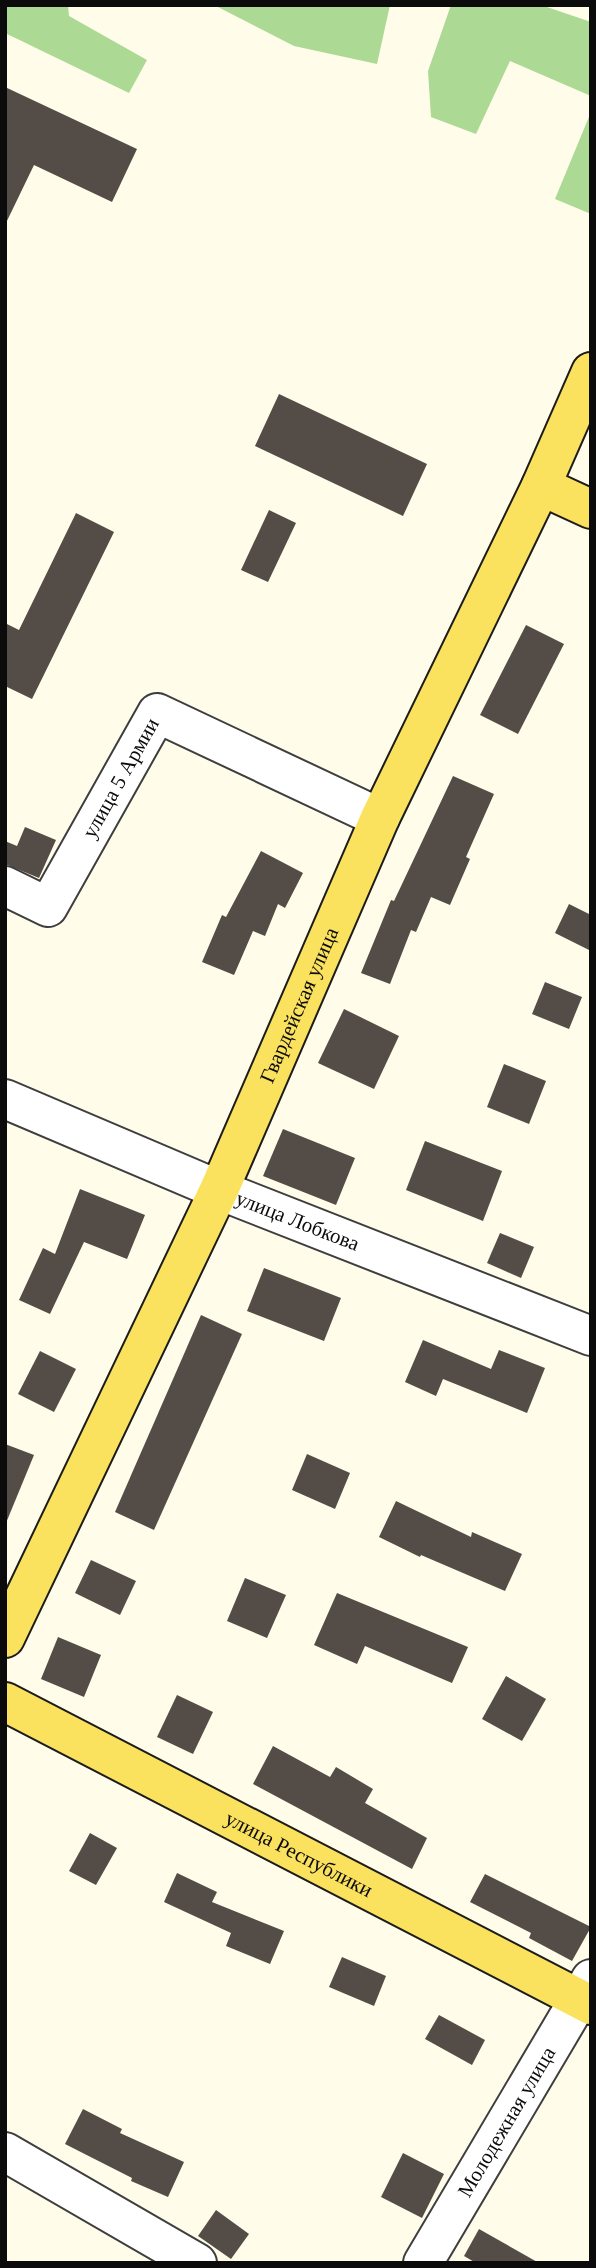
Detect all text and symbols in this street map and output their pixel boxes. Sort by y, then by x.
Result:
street label: улица 5 Армии [77,714,164,842]
street label: Гвардейская улица [255,923,344,1087]
street label: улица Лобкова [232,1186,363,1256]
street label: улица Республики [221,1806,377,1902]
street label: Молодежная улица [453,2042,561,2201]

